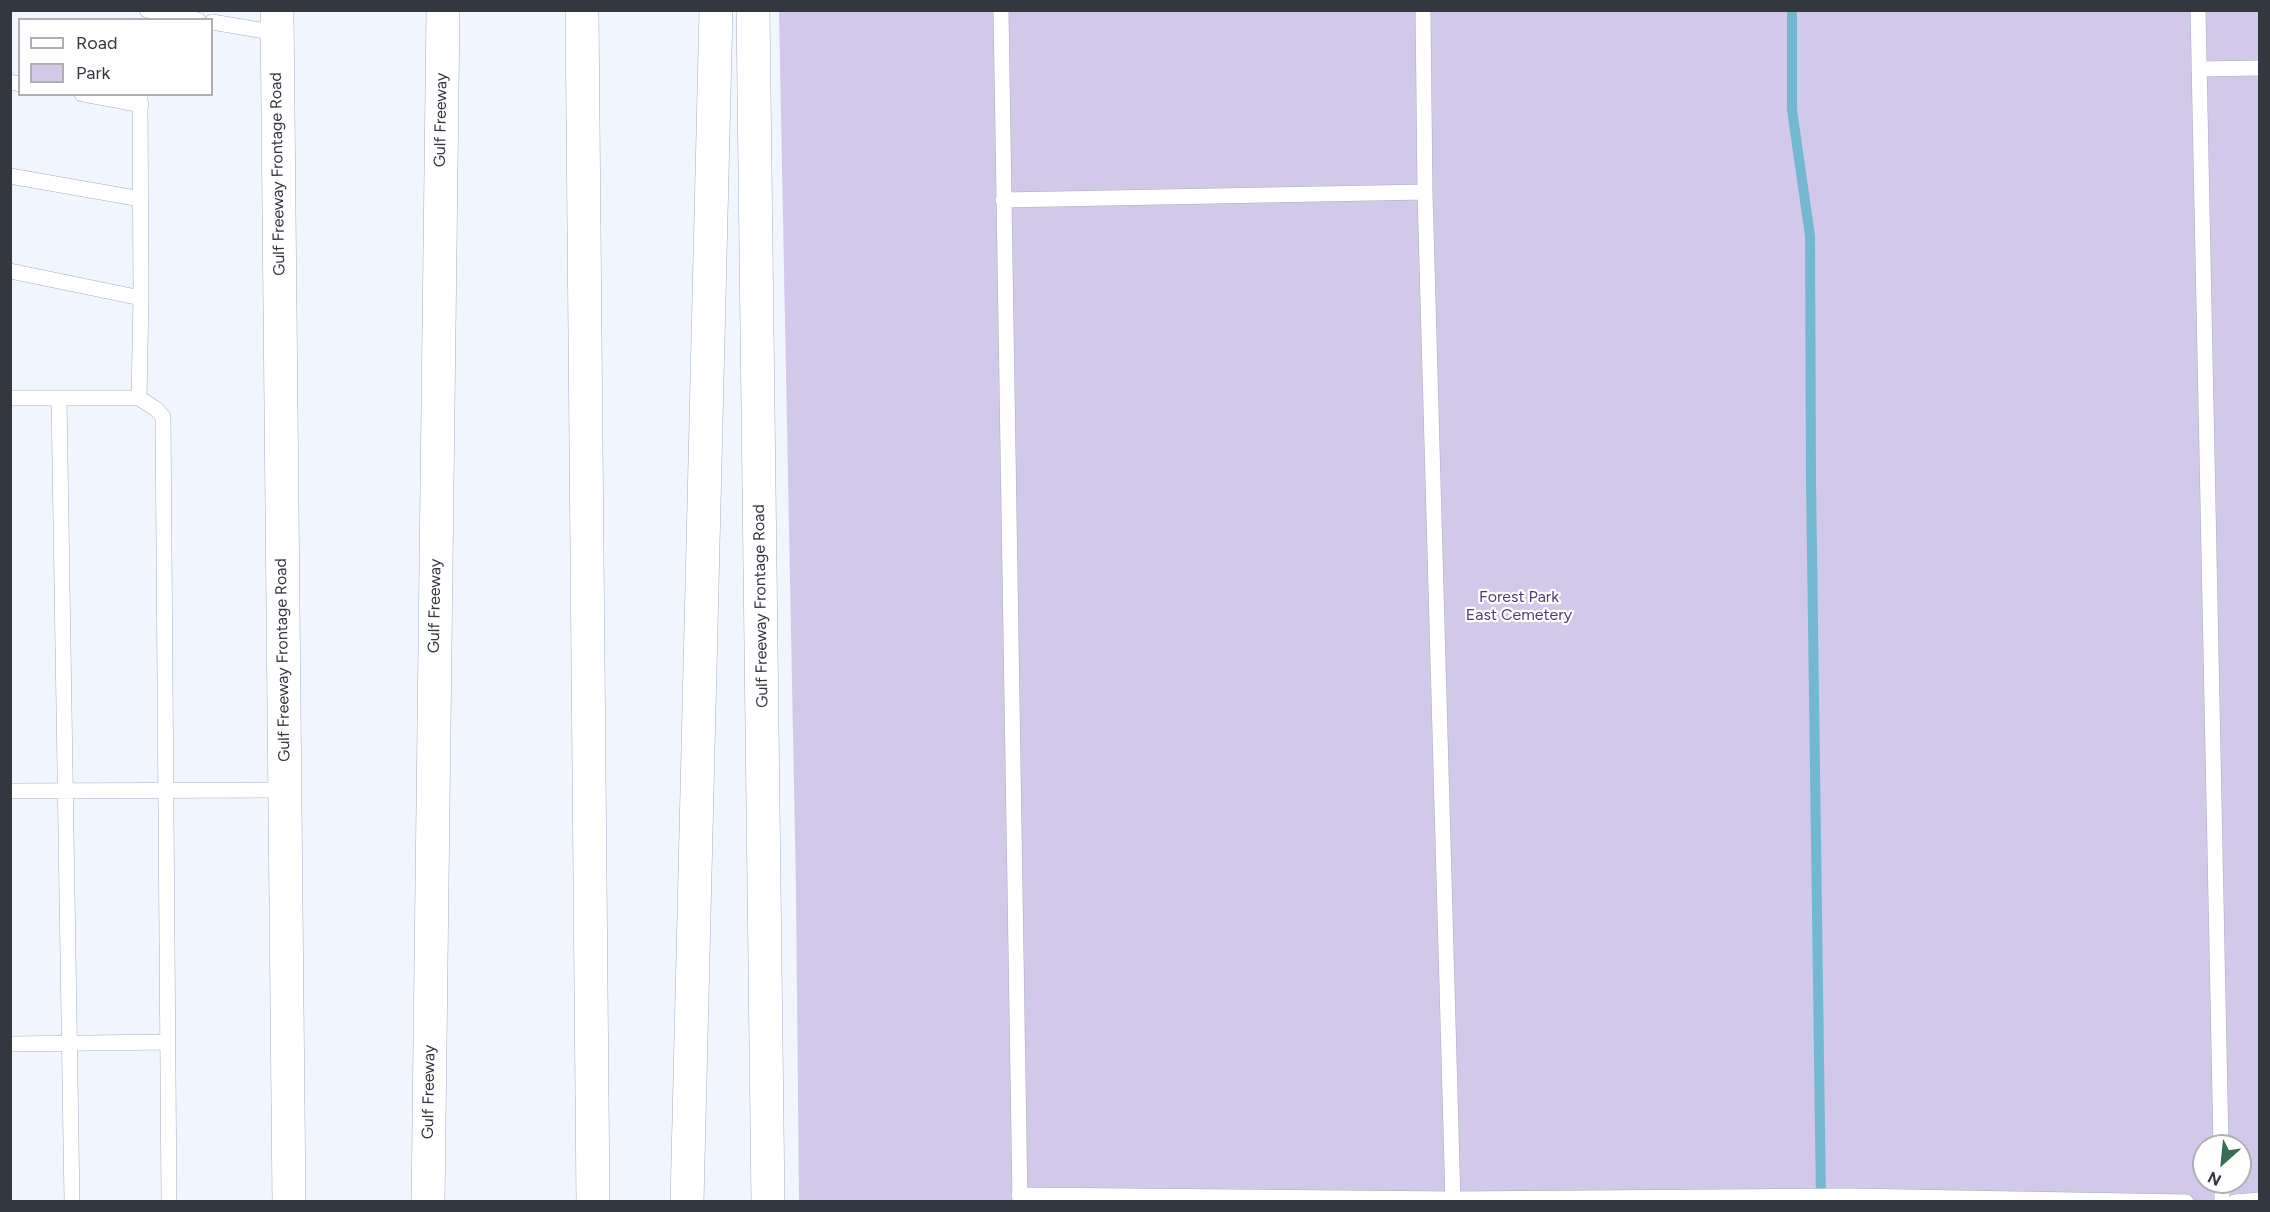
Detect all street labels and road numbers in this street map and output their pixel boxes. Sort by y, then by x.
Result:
street label: Gulf Freeway Frontage Road [267,72,289,276]
street label: Gulf Freeway [431,73,451,167]
street label: Gulf Freeway Frontage Road [750,504,772,708]
street label: Gulf Freeway Frontage Road [272,558,294,762]
street label: Gulf Freeway [425,559,445,653]
street label: Gulf Freeway [419,1045,439,1139]

